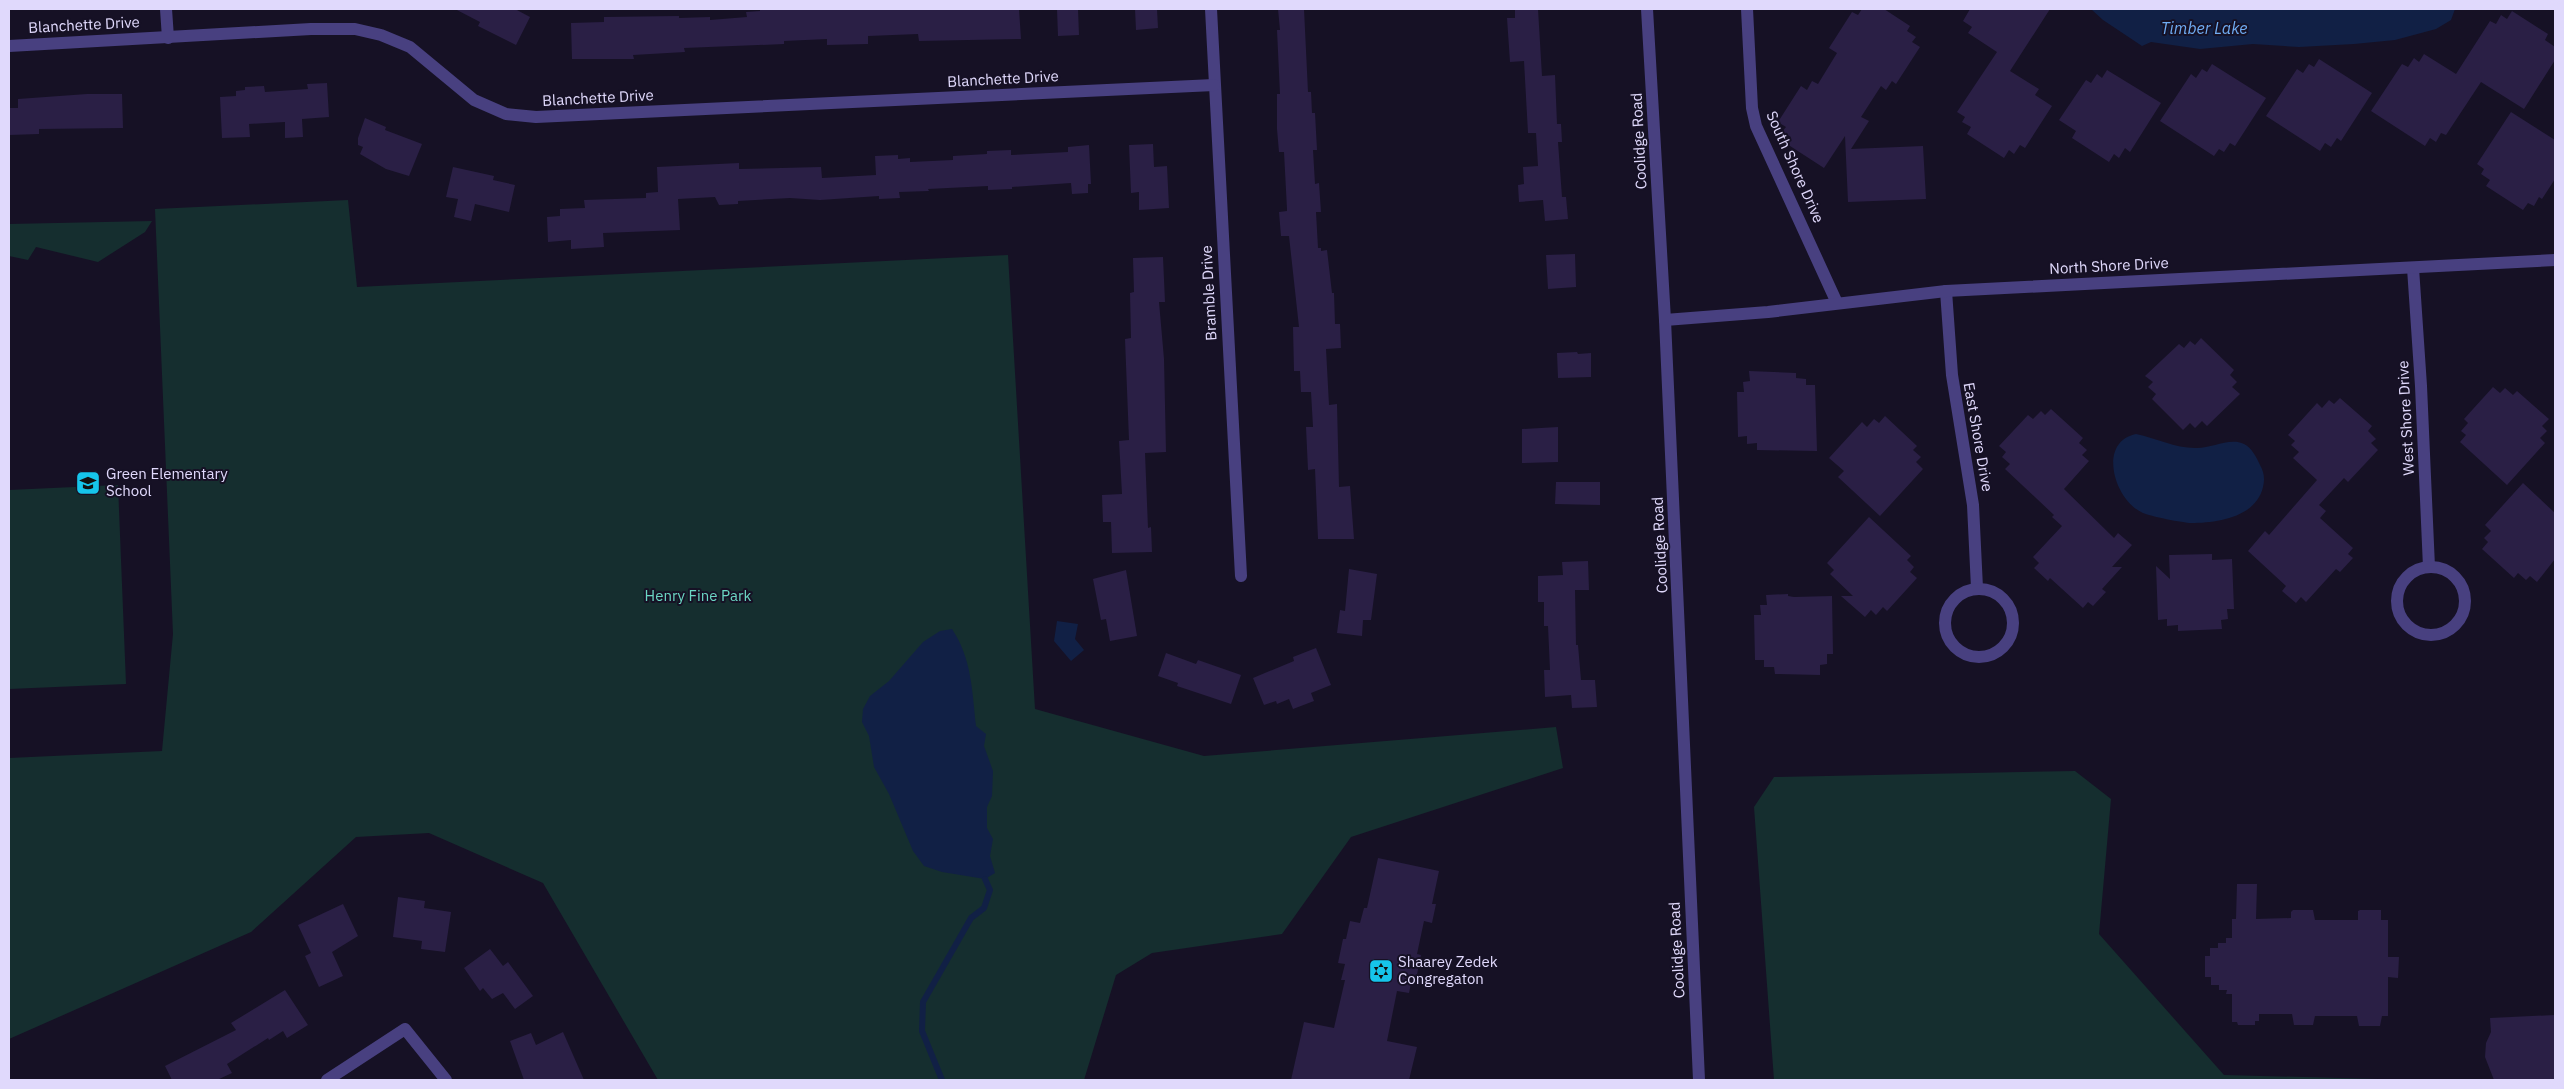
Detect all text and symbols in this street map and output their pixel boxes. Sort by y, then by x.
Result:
street label: Blanchette Drive [28,12,140,37]
water label: Timber Lake [2161,18,2247,38]
street label: Blanchette Drive [947,66,1059,91]
street label: Blanchette Drive [542,85,654,110]
street label: Coolidge Road [1626,92,1651,190]
street label: South Shore Drive [1762,108,1829,226]
street label: Bramble Drive [1197,245,1220,341]
street label: North Shore Drive [2049,253,2169,278]
street label: West Shore Drive [2393,360,2418,476]
street label: East Shore Drive [1960,381,1997,493]
place label: Green Elementary School [106,464,228,500]
school or university icon: Green Elementary School [75,470,101,496]
street label: Coolidge Road [1647,496,1672,594]
park label: Henry Fine Park [645,586,752,605]
street label: Coolidge Road [1664,901,1689,999]
place label: Shaarey Zedek Congregaton [1398,952,1498,988]
synagogue icon: Shaarey Zedek Congregaton [1368,958,1394,984]

